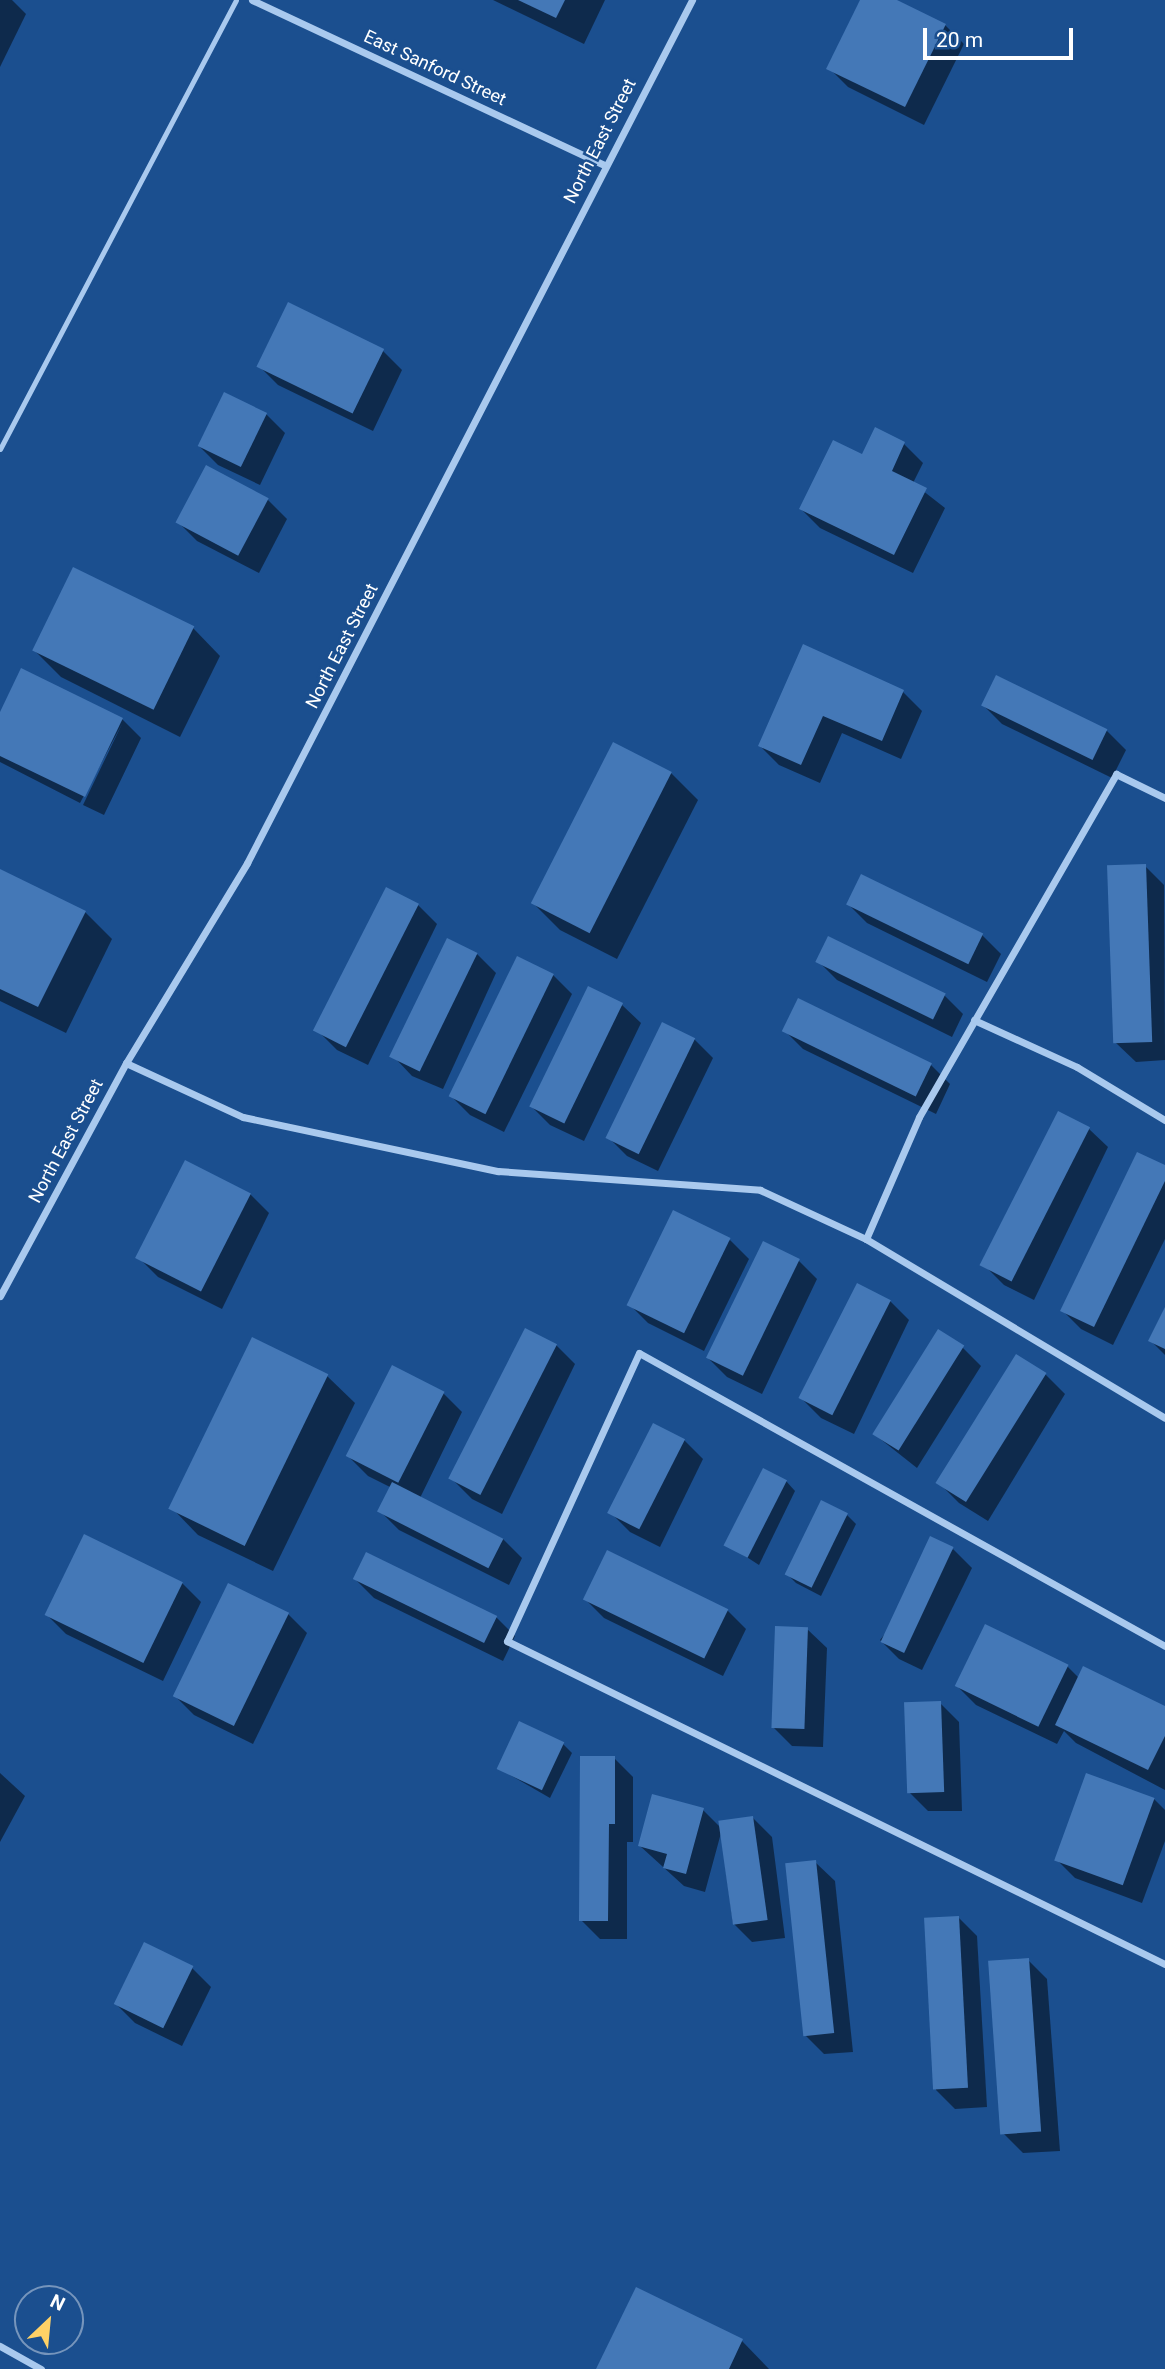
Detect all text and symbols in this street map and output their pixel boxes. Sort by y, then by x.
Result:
scale bar [927,14,1078,58]
street label: East Sanford Street [360,26,510,110]
text: 20 m [936,28,983,52]
street label: North East Street [559,75,641,207]
street label: North East Street [301,580,383,712]
street label: North East Street [24,1075,108,1207]
north arrow [14,2285,84,2355]
text: N [46,2289,69,2316]

